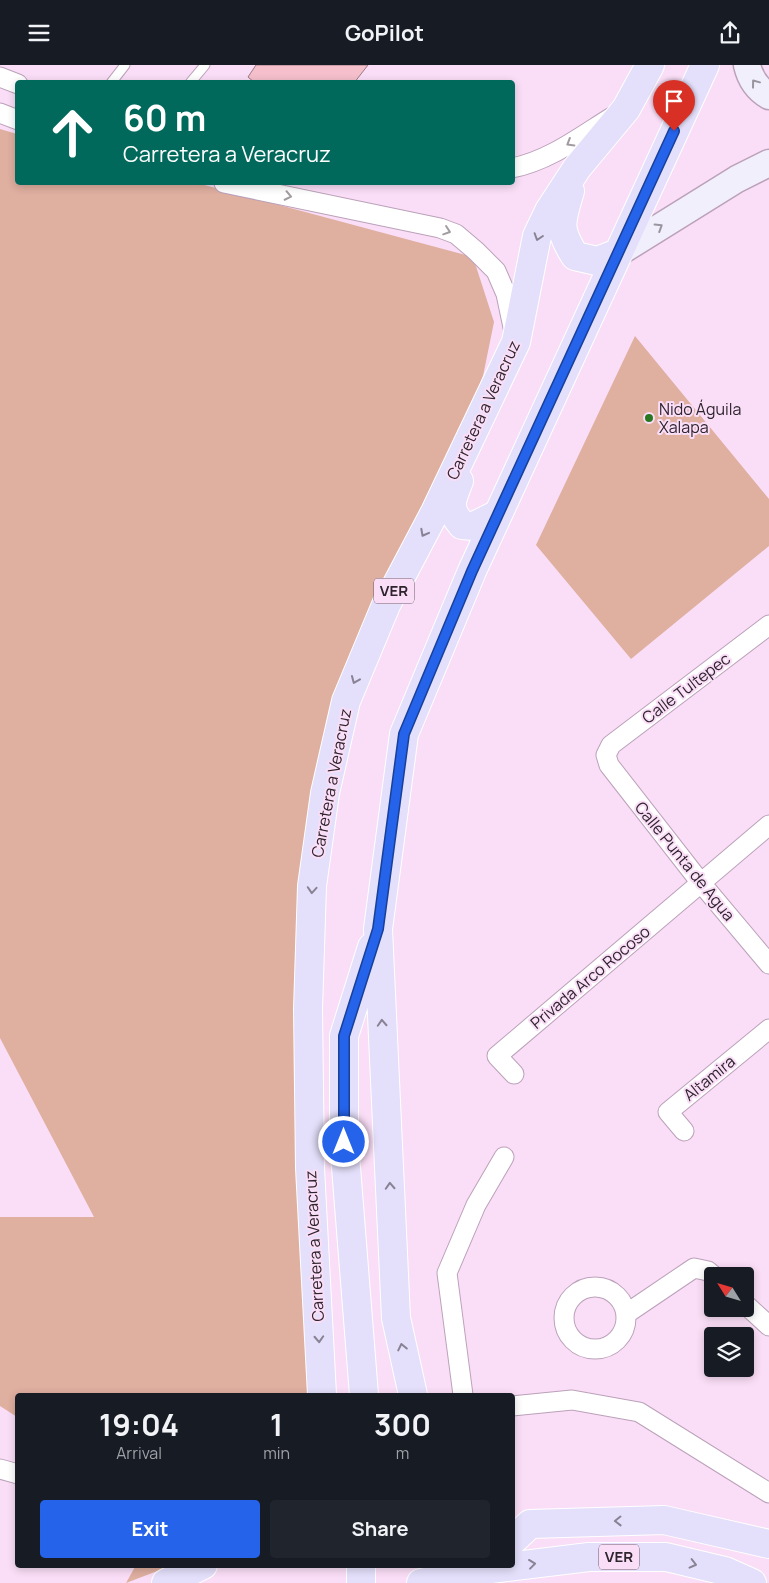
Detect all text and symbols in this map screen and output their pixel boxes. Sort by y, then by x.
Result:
text: GoPilot [345,18,424,48]
icon: menu [25,19,53,47]
icon: share [716,19,744,47]
one-way arrow [752,79,761,89]
pin [653,80,695,131]
icon: arrive [660,87,688,115]
text: 60 m [123,94,206,142]
icon: ahead [40,100,105,165]
one-way arrow [566,137,575,147]
text: Carretera a Veracruz [123,139,331,169]
one-way arrow [284,190,293,201]
one-way arrow [654,224,663,234]
one-way arrow [442,225,451,235]
one-way arrow [533,232,543,240]
street label: Carretera a Veracruz [441,337,525,483]
place label: Nido Águila Xalapa [659,398,741,438]
marker: Nido Águila Xalapa [643,412,655,424]
one-way arrow [420,528,430,537]
road number: VER [374,579,414,603]
street label: Calle Tultepec [637,647,735,728]
one-way arrow [351,675,361,684]
street label: Carretera a Veracruz [306,707,356,859]
street label: Calle Punta de Agua [630,797,740,925]
one-way arrow [306,886,317,894]
street label: Privada Arco Rocoso [526,920,654,1034]
one-way arrow [377,1019,388,1027]
street label: Altamira [678,1050,740,1106]
position arrow [317,1115,369,1167]
street label: Carretera a Veracruz [299,1170,329,1322]
one-way arrow [384,1181,395,1189]
north arrow [704,1267,754,1317]
map controls [704,1267,754,1377]
button: layers [704,1327,754,1377]
one-way arrow [314,1336,324,1344]
one-way arrow [397,1343,408,1352]
text: 19:04 [99,1404,179,1445]
text: 1 [270,1404,283,1445]
text: 300 [374,1404,431,1445]
text: Arrival [116,1442,162,1464]
text: min [263,1442,290,1464]
text: m [396,1442,409,1464]
button: Exit [40,1500,260,1558]
button: Share [270,1500,490,1558]
one-way arrow [614,1516,622,1526]
road number: VER [599,1545,639,1569]
one-way arrow [689,1558,698,1569]
one-way arrow [528,1559,536,1570]

